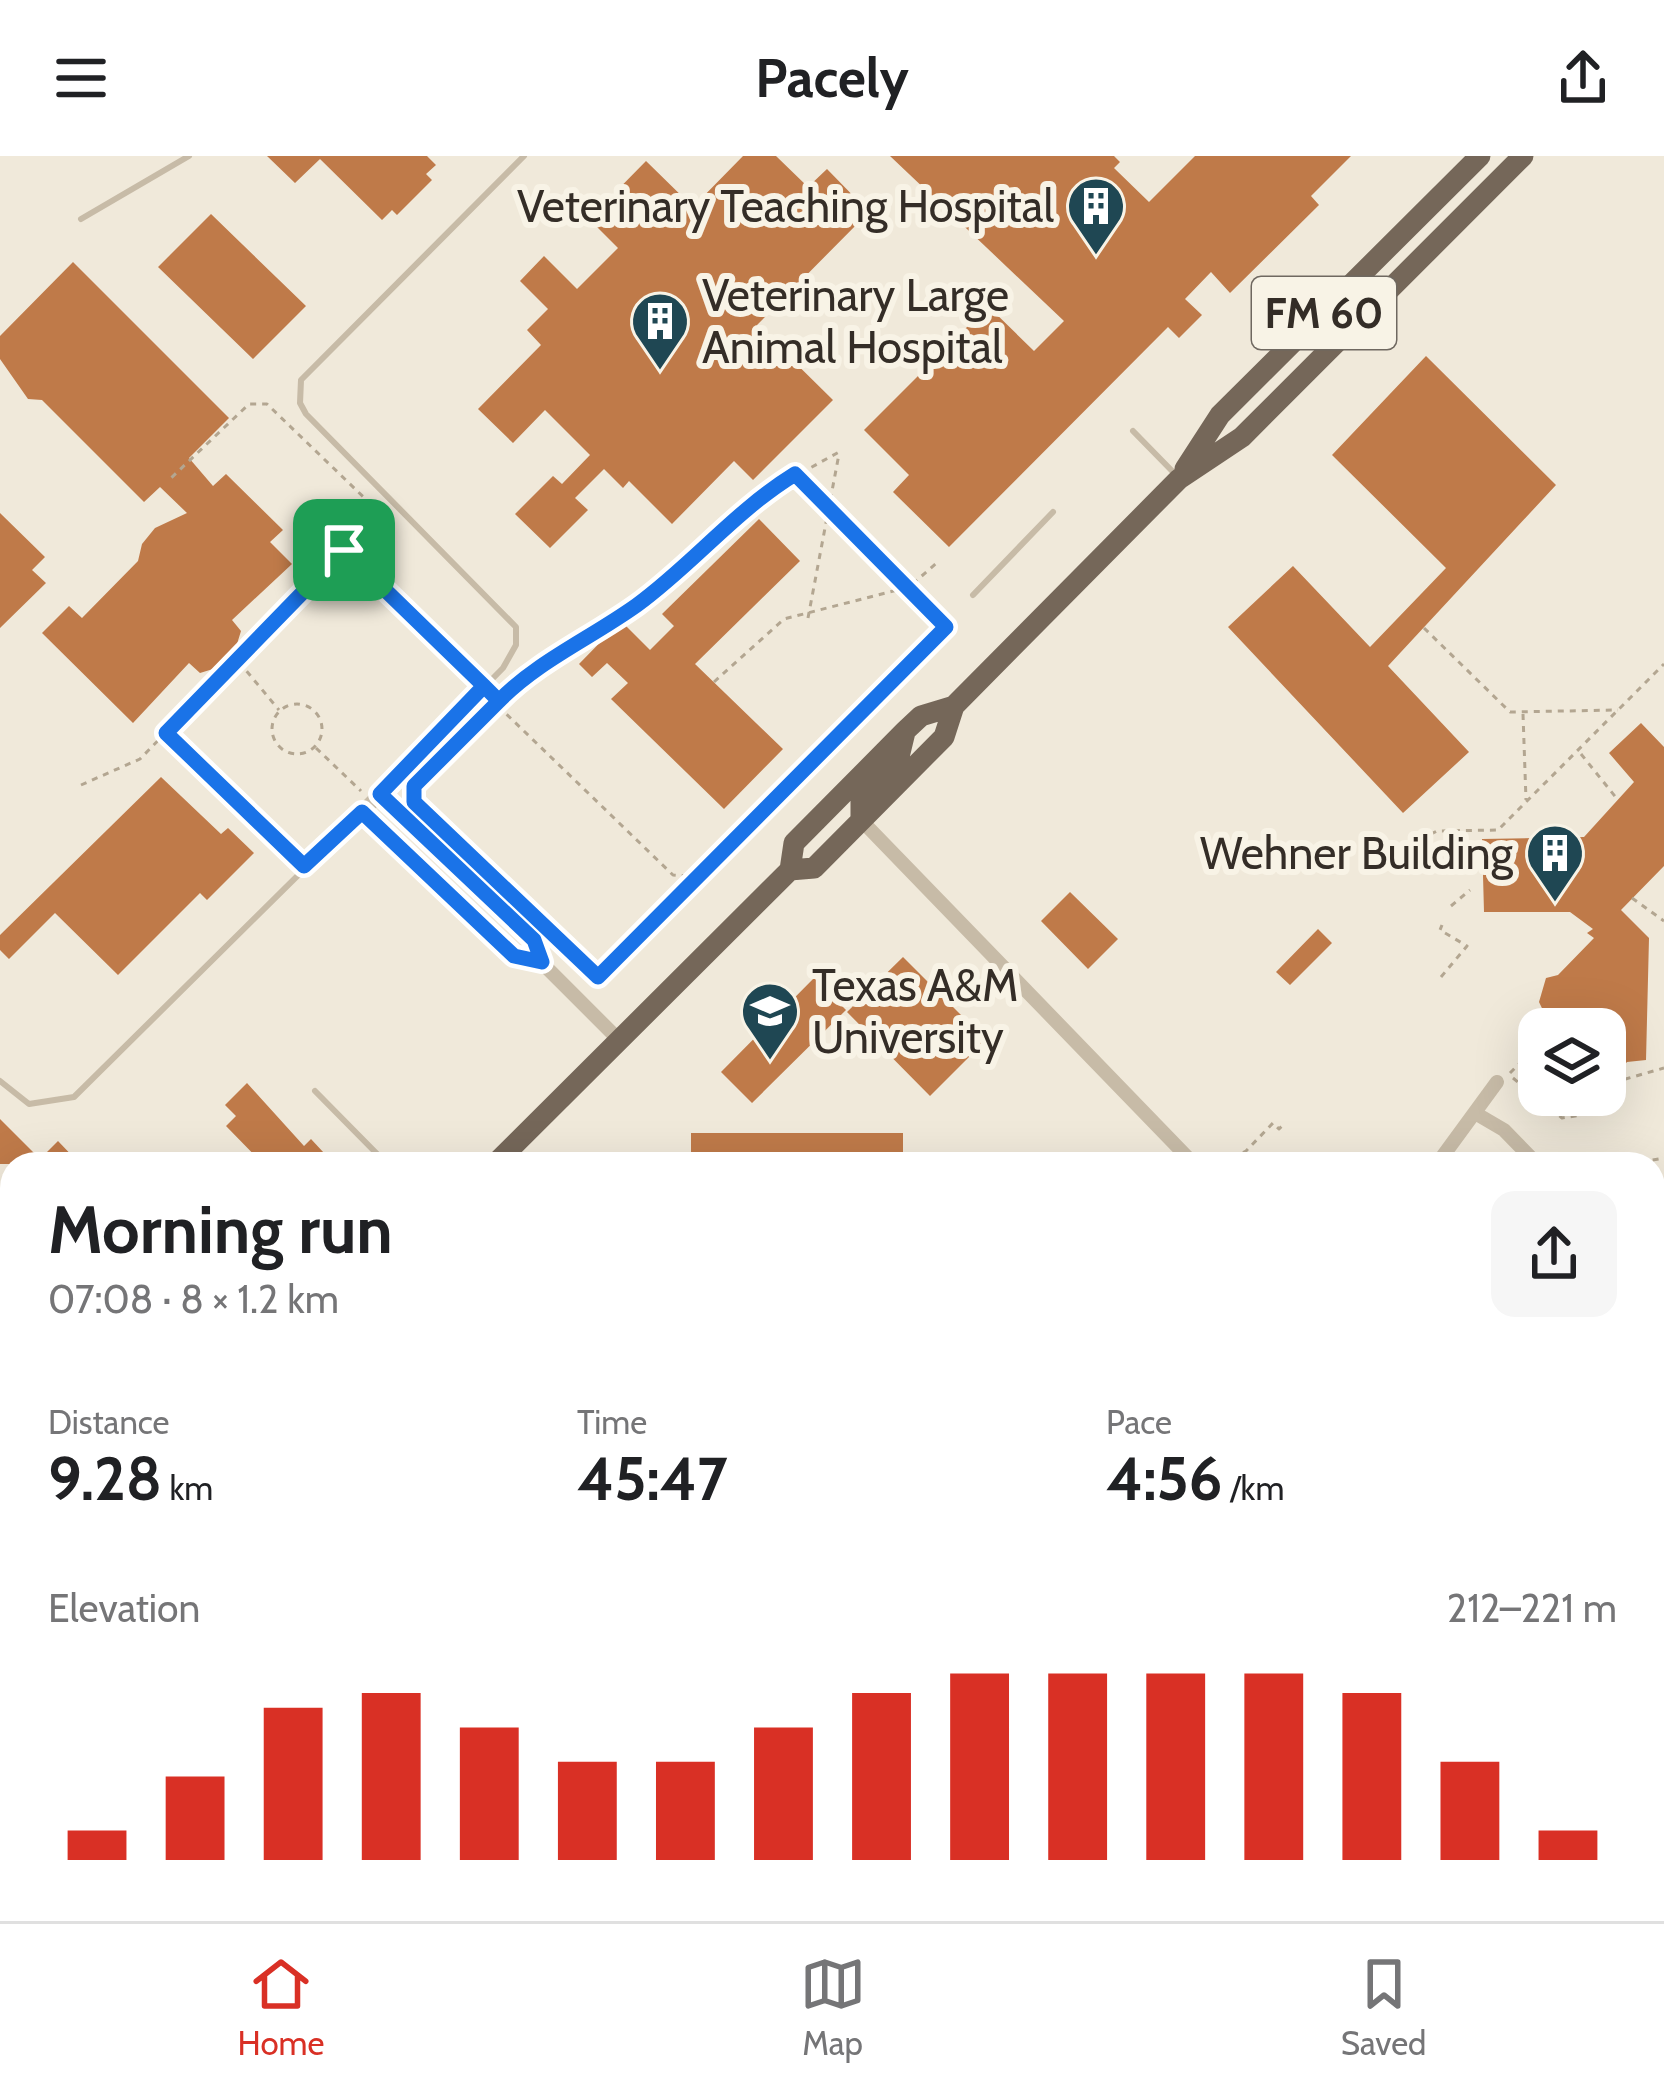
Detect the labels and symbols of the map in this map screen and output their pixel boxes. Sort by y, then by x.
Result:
building icon: Veterinary Teaching Hospital [1065,175,1127,257]
place label: Veterinary Teaching Hospital [517,179,1054,233]
place label: Veterinary Large Animal Hospital [702,268,1009,374]
road number: FM 60 [1252,277,1396,349]
building icon: Veterinary Large Animal Hospital [629,290,691,372]
pin [293,499,395,601]
building icon: Wehner Building [1524,822,1586,904]
place label: Wehner Building [1200,826,1514,880]
place label: Texas A&M University [812,958,1019,1064]
school or university icon: Texas A&M University [739,980,801,1062]

